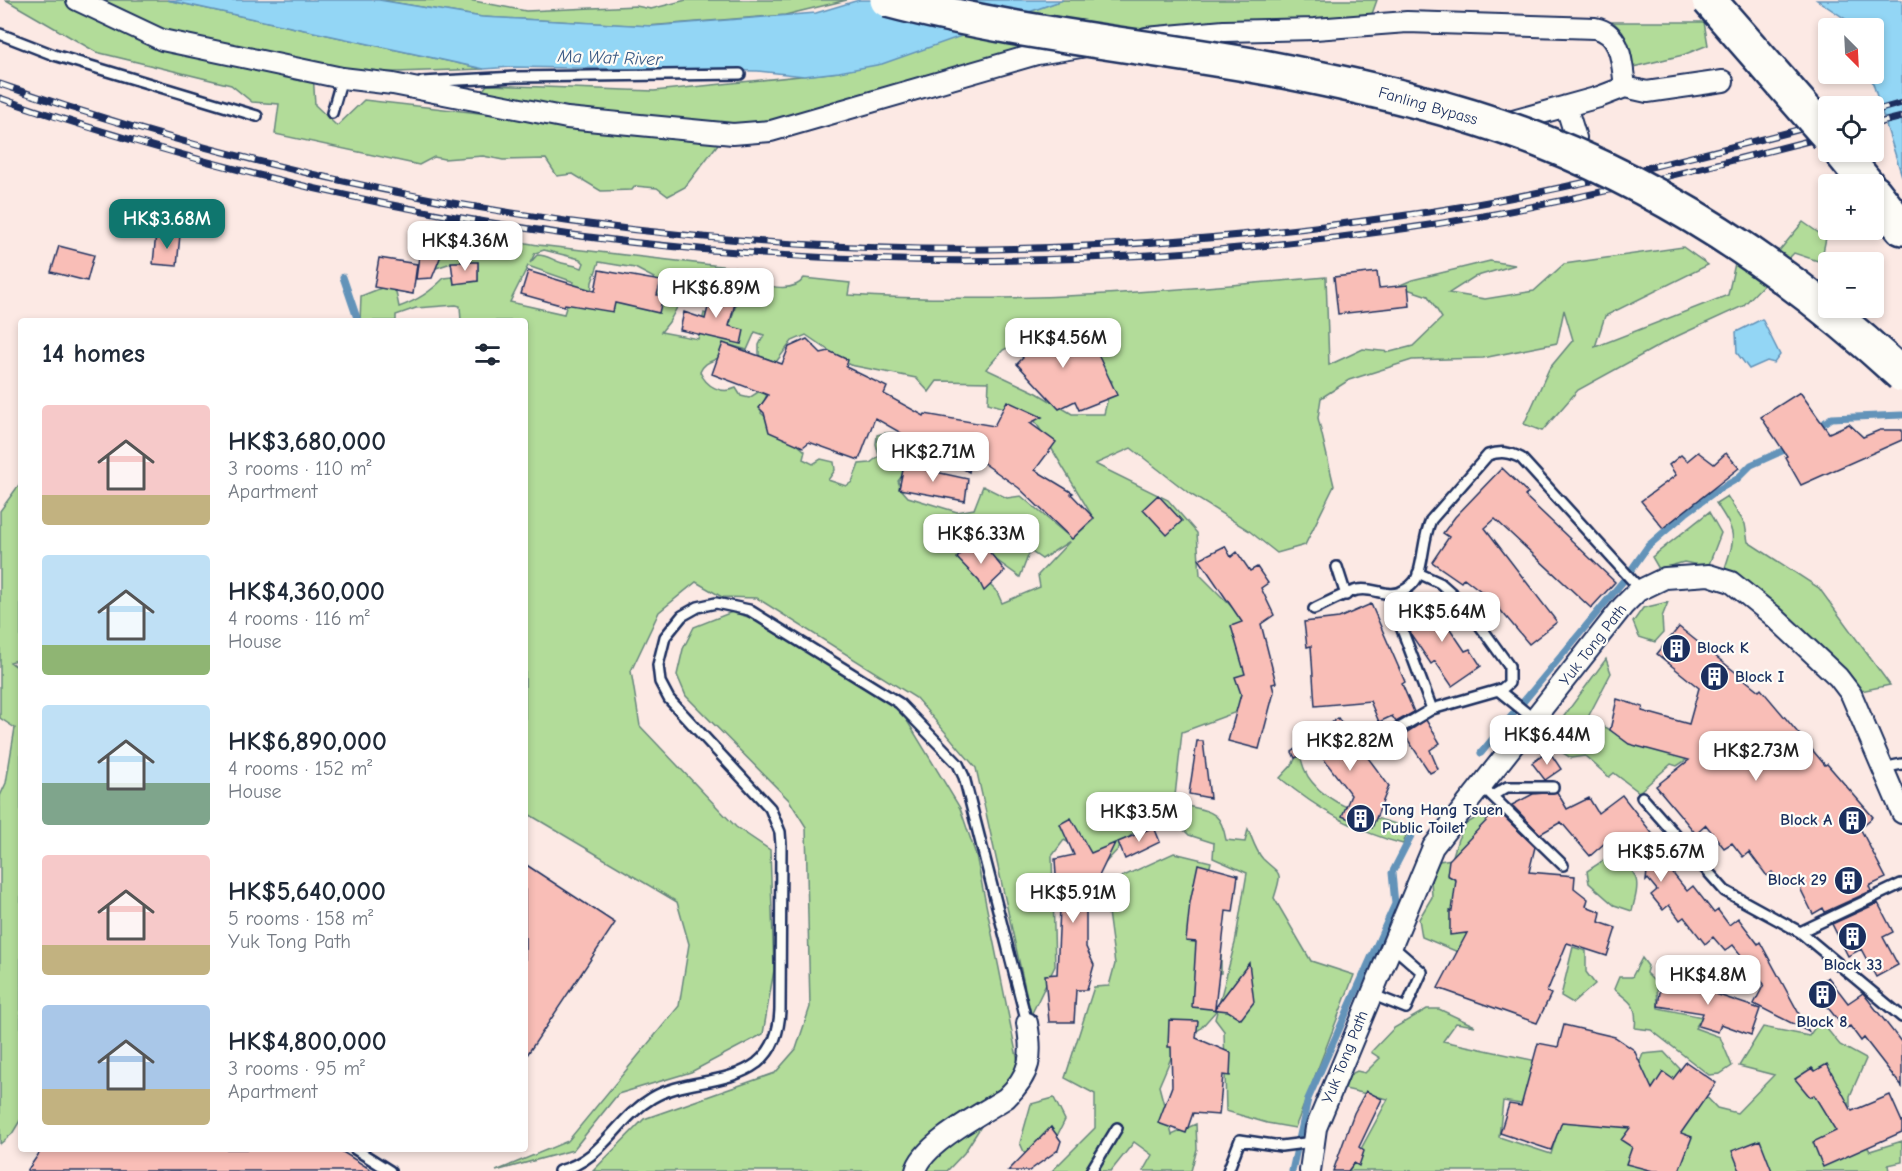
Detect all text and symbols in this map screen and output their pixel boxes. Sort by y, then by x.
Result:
north arrow [1818,18,1884,84]
map controls [1818,18,1884,318]
water label: Ma Wat River [556,46,664,70]
street label: Fanling Bypass [1376,83,1480,129]
button: locate [1818,96,1884,162]
button: + [1818,174,1884,240]
pin: HK$3.68M [105,199,229,250]
text: HK$3.68M [123,207,211,230]
pin: HK$4.36M [403,221,527,272]
text: HK$4.36M [421,229,509,252]
button: − [1818,252,1884,318]
pin: HK$6.89M [654,268,778,319]
text: HK$6.89M [672,276,760,299]
pin: HK$4.56M [1001,318,1125,369]
text: HK$4.56M [1019,326,1107,349]
icon: filters [471,338,504,371]
text: 14 homes [42,339,145,369]
text: HK$3,680,000 [228,427,386,457]
icon: home [90,429,162,501]
pin: HK$2.71M [871,432,995,483]
text: HK$2.71M [891,440,975,463]
text: 3 rooms · 110 m² [228,457,372,480]
text: Apartment [228,480,318,503]
pin: HK$6.33M [919,514,1043,565]
text: HK$6.33M [937,522,1025,545]
text: HK$4,360,000 [228,577,385,607]
icon: home [90,579,162,651]
pin: HK$5.64M [1380,592,1504,643]
text: HK$5.64M [1398,600,1486,623]
street label: Yuk Tong Path [1556,601,1630,689]
text: 4 rooms · 116 m² [228,607,370,630]
text: House [228,630,282,653]
building icon: Block K [1660,632,1692,664]
place label: Block K [1697,639,1749,657]
building icon: Block I [1698,661,1730,693]
place label: Block I [1735,668,1784,686]
pin: HK$6.44M [1485,715,1609,766]
pin: HK$2.82M [1288,721,1412,772]
text: HK$6.44M [1504,723,1590,746]
text: HK$6,890,000 [228,727,387,757]
icon: home [90,729,162,801]
text: HK$2.82M [1306,729,1394,752]
pin: HK$2.73M [1694,731,1818,782]
text: HK$2.73M [1713,739,1799,762]
text: 4 rooms · 152 m² [228,757,372,780]
text: House [228,780,282,803]
pin: HK$3.5M [1084,792,1194,843]
text: HK$3.5M [1100,800,1178,823]
place label: Tong Hang Tsuen Public Toilet [1382,801,1503,837]
building icon: Tong Hang Tsuen Public Toilet [1345,803,1377,835]
building icon: Block A [1837,804,1869,836]
place label: Block A [1780,811,1832,829]
pin: HK$5.67M [1599,832,1723,883]
text: HK$5.67M [1617,840,1705,863]
building icon: Block 29 [1832,864,1864,896]
place label: Block 29 [1768,871,1827,889]
pin: HK$5.91M [1011,873,1135,924]
text: HK$5,640,000 [228,877,386,907]
icon: home [90,879,162,951]
text: HK$5.91M [1030,881,1116,904]
text: 5 rooms · 158 m² [228,907,373,930]
building icon: Block 33 [1837,921,1869,953]
text: Yuk Tong Path [228,930,351,953]
pin: HK$4.8M [1653,955,1763,1006]
place label: Block 33 [1824,956,1882,974]
text: HK$4.8M [1670,963,1746,986]
building icon: Block 8 [1806,978,1838,1010]
street label: Yuk Tong Path [1318,1008,1372,1106]
place label: Block 8 [1796,1013,1848,1031]
text: HK$4,800,000 [228,1027,387,1057]
icon: home [90,1029,162,1101]
text: 3 rooms · 95 m² [228,1057,365,1080]
text: Apartment [228,1080,318,1103]

